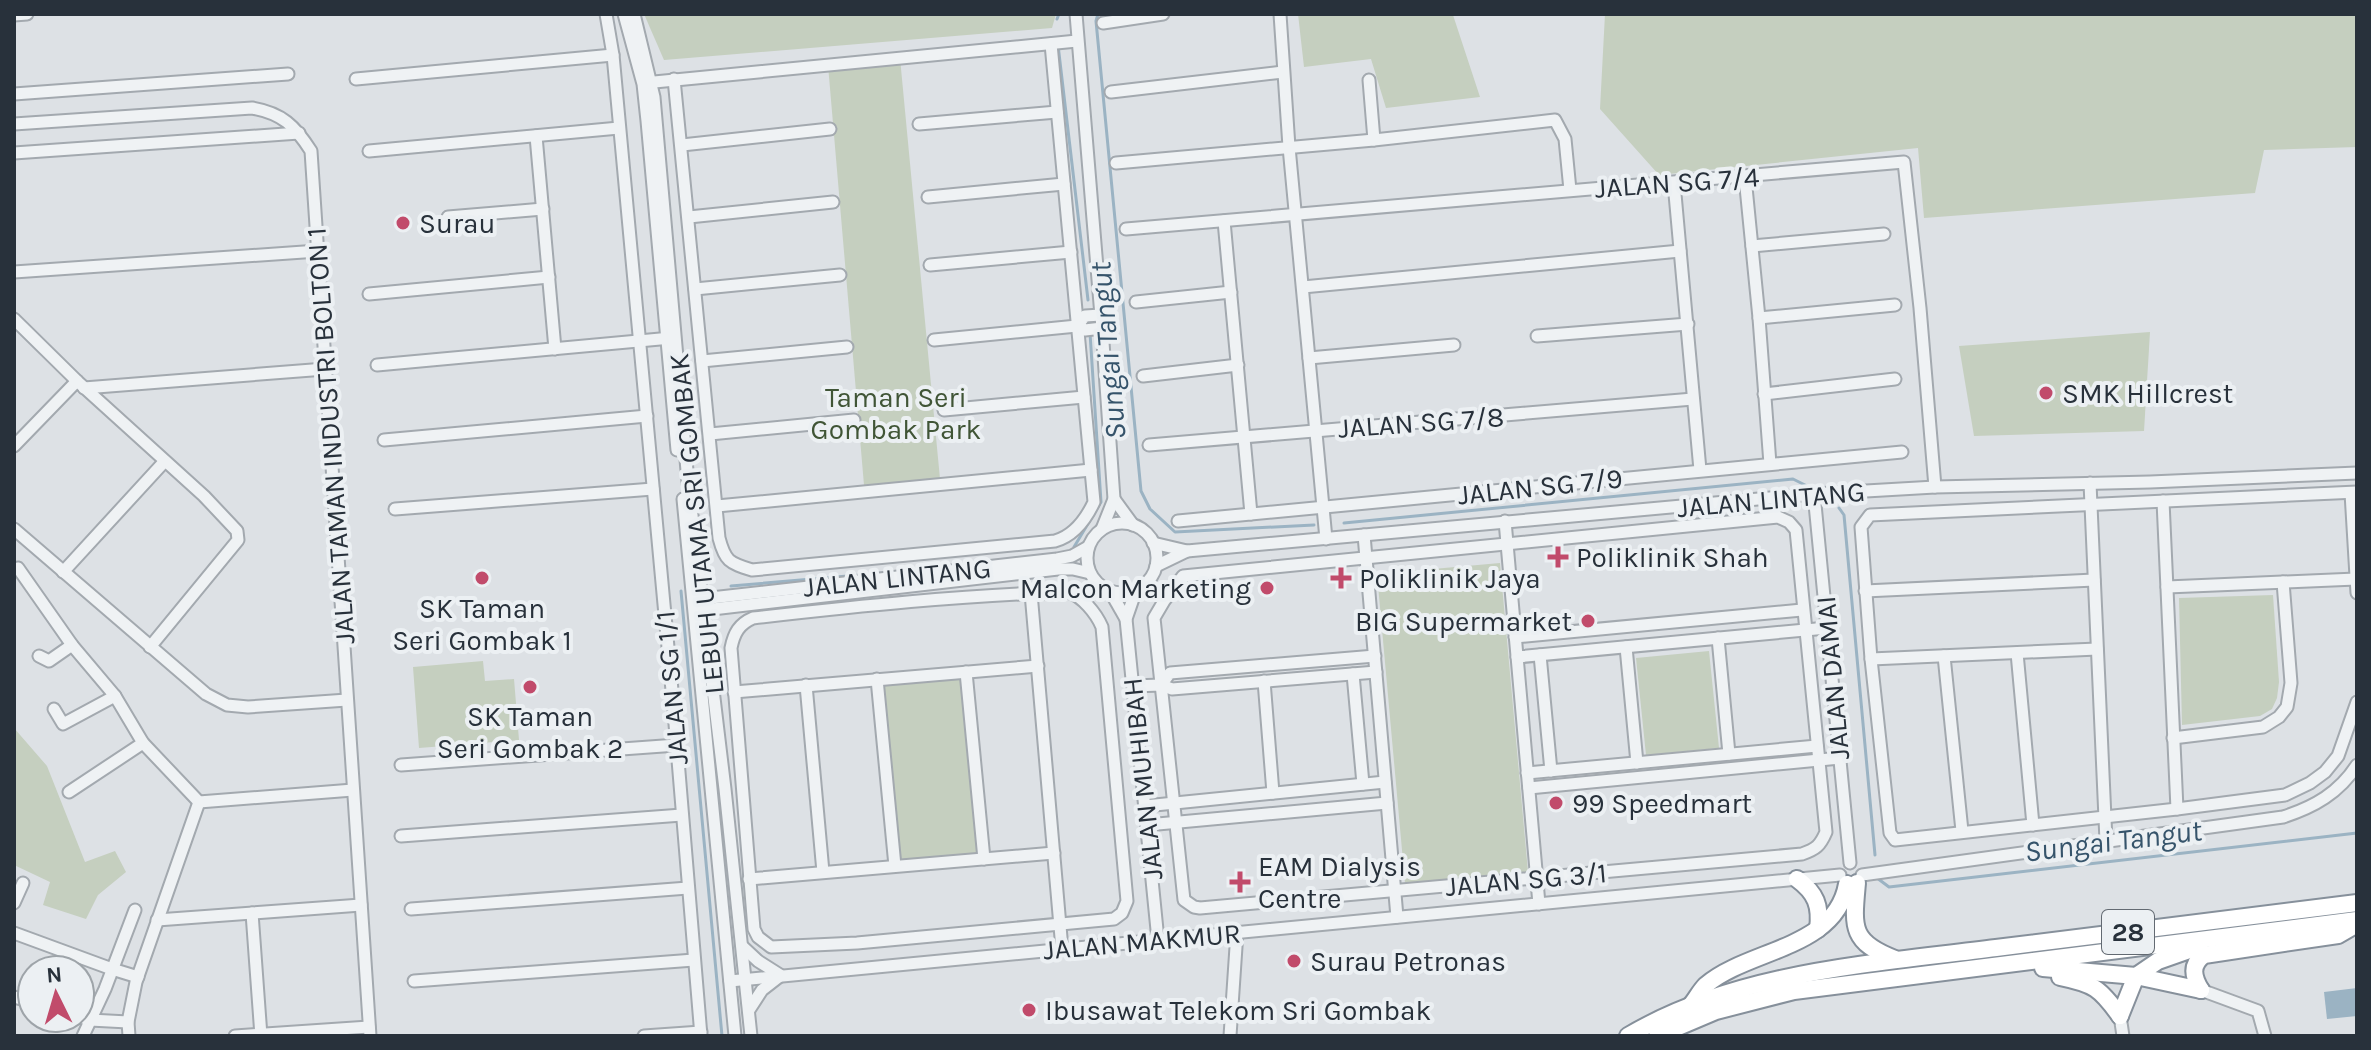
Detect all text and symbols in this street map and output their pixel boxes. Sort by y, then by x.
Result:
street label: JALAN SG 7/4 [1594,160,1761,205]
place label: Surau [419,207,495,240]
marker: Surau [394,214,412,232]
street label: JALAN TAMAN INDUSTRI BOLTON 1 [299,227,362,645]
water label: Sungai Tangut [1082,260,1134,441]
street label: LEBUH UTAMA SRI GOMBAK [662,352,731,696]
place label: SMK Hillcrest [2062,377,2233,410]
park label: Taman Seri Gombak Park [811,381,981,446]
marker: SMK Hillcrest [2037,384,2055,402]
street label: JALAN SG 7/8 [1337,400,1505,445]
street label: JALAN SG 7/9 [1456,461,1624,512]
street label: JALAN LINTANG [1676,475,1866,524]
place label: Poliklinik Shah [1576,541,1769,574]
marker: Poliklinik Shah [1547,546,1569,568]
street label: JALAN LINTANG [802,551,993,604]
place label: Poliklinik Jaya [1359,562,1541,595]
marker: Poliklinik Jaya [1330,567,1352,589]
marker: SK Taman Seri Gombak 1 [473,569,491,587]
place label: Malcon Marketing [1020,572,1251,605]
marker: Malcon Marketing [1258,579,1276,597]
place label: SK Taman Seri Gombak 1 [392,592,572,657]
street label: JALAN DAMAI [1809,595,1856,761]
place label: BIG Supermarket [1355,605,1572,638]
street label: JALAN SG 1/1 [648,610,695,766]
marker: BIG Supermarket [1579,612,1597,630]
street label: JALAN MUHIBAH [1115,676,1170,882]
marker: SK Taman Seri Gombak 2 [521,678,539,696]
place label: SK Taman Seri Gombak 2 [437,700,623,765]
place label: 99 Speedmart [1572,787,1752,820]
marker: 99 Speedmart [1547,794,1565,812]
water label: Sungai Tangut [2022,812,2204,870]
place label: EAM Dialysis Centre [1258,850,1421,915]
street label: JALAN SG 3/1 [1444,856,1608,903]
marker: EAM Dialysis Centre [1229,871,1251,893]
road number: 28 [2102,910,2154,954]
street label: JALAN MAKMUR [1042,916,1242,967]
place label: Surau Petronas [1310,945,1506,978]
marker: Surau Petronas [1285,952,1303,970]
north arrow [16,954,96,1034]
text: N [45,961,63,989]
place label: Ibusawat Telekom Sri Gombak [1045,994,1431,1027]
marker: Ibusawat Telekom Sri Gombak [1020,1001,1038,1019]

